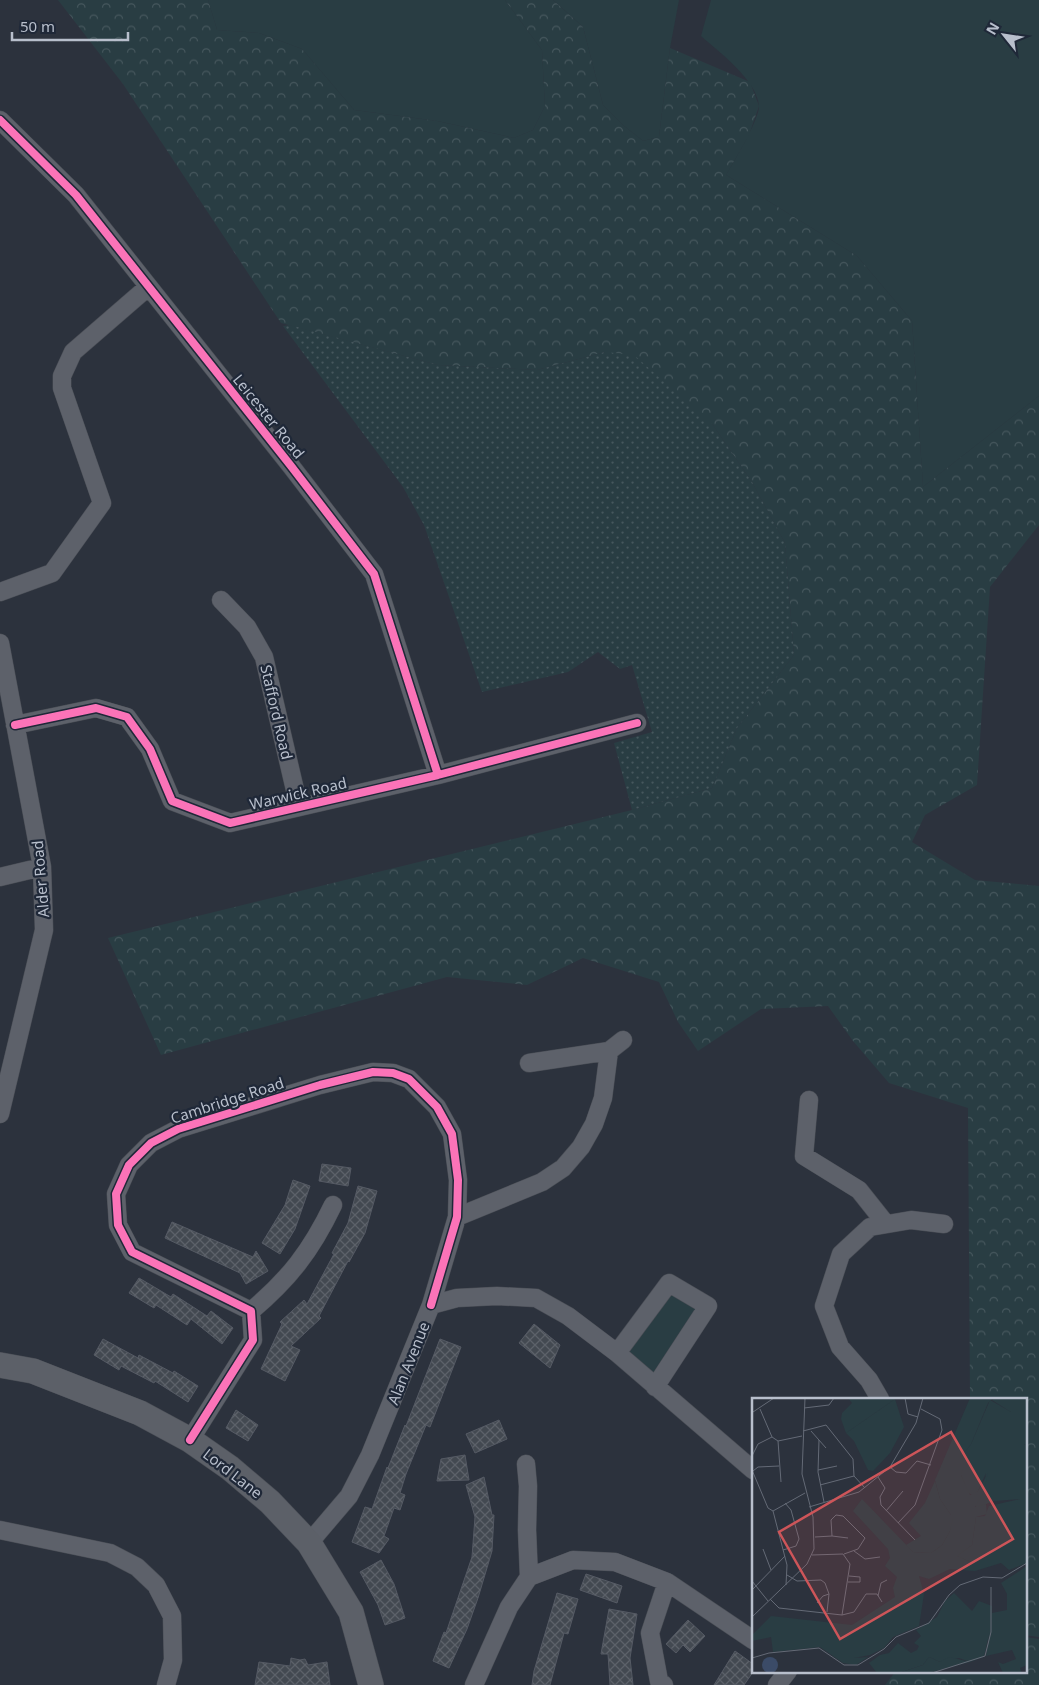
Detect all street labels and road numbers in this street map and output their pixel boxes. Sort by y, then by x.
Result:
street label: Leicester Road [229,370,309,462]
street label: Stafford Road [256,663,298,761]
street label: Warwick Road [247,772,349,814]
street label: Alder Road [27,840,53,918]
street label: Cambridge Road [168,1072,286,1128]
street label: Alan Avenue [382,1319,434,1407]
street label: Lord Lane [199,1444,267,1502]

